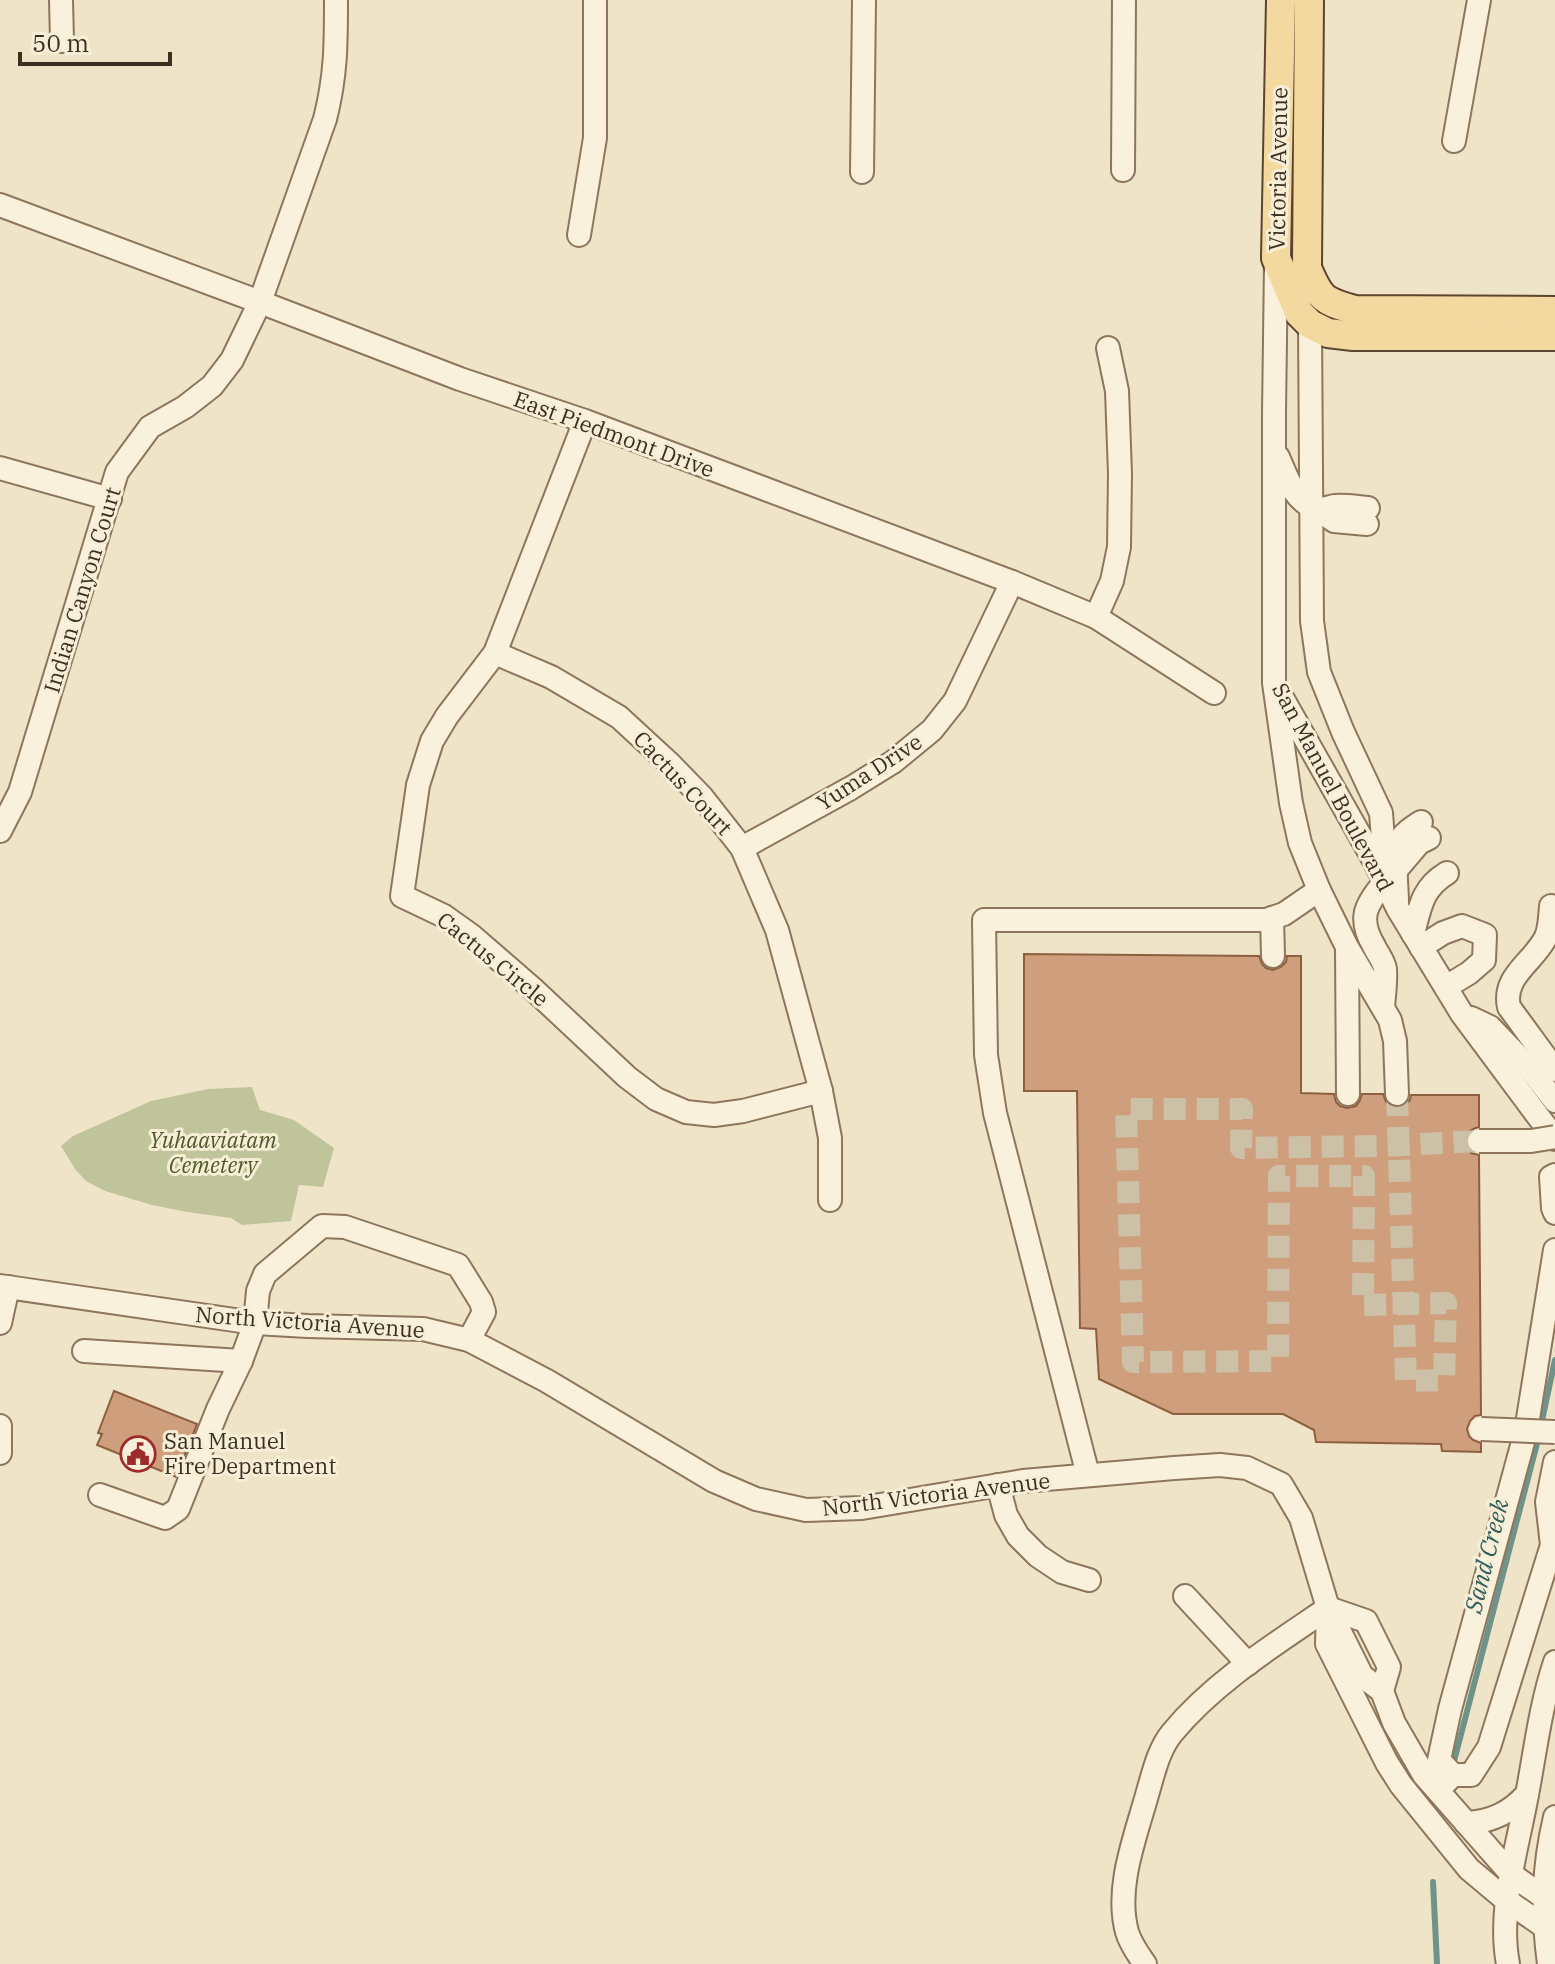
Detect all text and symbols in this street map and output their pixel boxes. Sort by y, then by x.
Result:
scale bar [20,16,170,66]
text: 50 m [32,27,89,59]
street label: Victoria Avenue [1262,87,1293,251]
street label: East Piedmont Drive [510,384,718,483]
street label: Indian Canyon Court [36,483,127,696]
street label: San Manuel Boulevard [1266,677,1401,896]
street label: Cactus Court [628,724,739,841]
street label: Yuma Drive [810,727,927,817]
street label: Cactus Circle [432,905,555,1012]
park label: Yuhaaviatam Cemetery [149,1125,277,1179]
street label: North Victoria Avenue [194,1299,426,1344]
place label: San Manuel Fire Department [164,1426,336,1480]
public building icon: San Manuel Fire Department [119,1435,157,1473]
street label: North Victoria Avenue [820,1465,1052,1522]
water label: Sand Creek [1456,1495,1516,1617]

